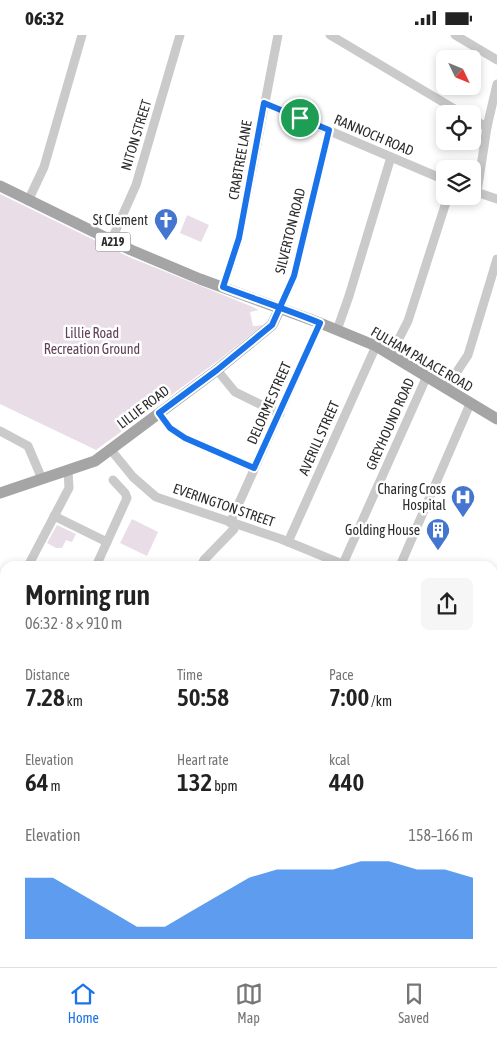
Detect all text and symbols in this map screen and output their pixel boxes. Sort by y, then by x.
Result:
text: 06:32 [25,7,64,29]
north arrow [436,50,481,95]
map controls [436,50,481,205]
pin [279,97,321,139]
street label: NITON STREET [118,98,154,172]
icon: arrive [286,104,314,132]
button: locate [436,105,481,150]
street label: RANNOCH ROAD [332,111,416,159]
street label: CRABTREE LANE [225,119,255,201]
button: layers [436,160,481,205]
street label: SILVERTON ROAD [272,186,308,276]
church icon: St Clement [153,207,179,241]
place label: St Clement [93,212,148,228]
road number: A219 [96,233,130,251]
street label: FULHAM PALACE ROAD [368,323,476,395]
park label: Lillie Road Recreation Ground [44,325,140,357]
street label: DELORME STREET [244,359,294,447]
street label: GREYHOUND ROAD [363,375,417,472]
street label: LILLIE ROAD [114,382,172,432]
street label: AVERILL STREET [295,398,343,478]
street label: EVERINGTON STREET [171,480,277,530]
place label: Charing Cross Hospital [377,481,446,513]
hospital icon: Charing Cross Hospital [450,484,476,518]
building icon: Golding House [425,517,451,551]
place label: Golding House [345,522,420,538]
button: share [421,578,473,630]
text: Morning run [25,579,150,611]
text: 06:32 · 8 × 910 m [25,614,122,632]
text: Distance [25,667,70,683]
text: Time [177,667,203,683]
text: Pace [329,667,354,683]
text: 7.28 [25,683,65,711]
text: 50:58 [177,683,229,711]
text: 7:00 [329,683,369,711]
text: km [65,693,83,709]
text: /km [369,693,392,709]
text: Elevation [25,752,74,768]
text: Heart rate [177,752,229,768]
text: kcal [329,752,350,768]
text: 64 [25,768,49,796]
text: 132 [177,768,212,796]
text: 440 [329,768,364,796]
text: m [49,778,61,794]
text: bpm [212,778,238,794]
text: Elevation [25,826,80,844]
text: 158–166 m [409,826,473,844]
tab: Home [68,980,99,1026]
tab: Map [235,980,263,1026]
tab: Saved [398,980,429,1026]

